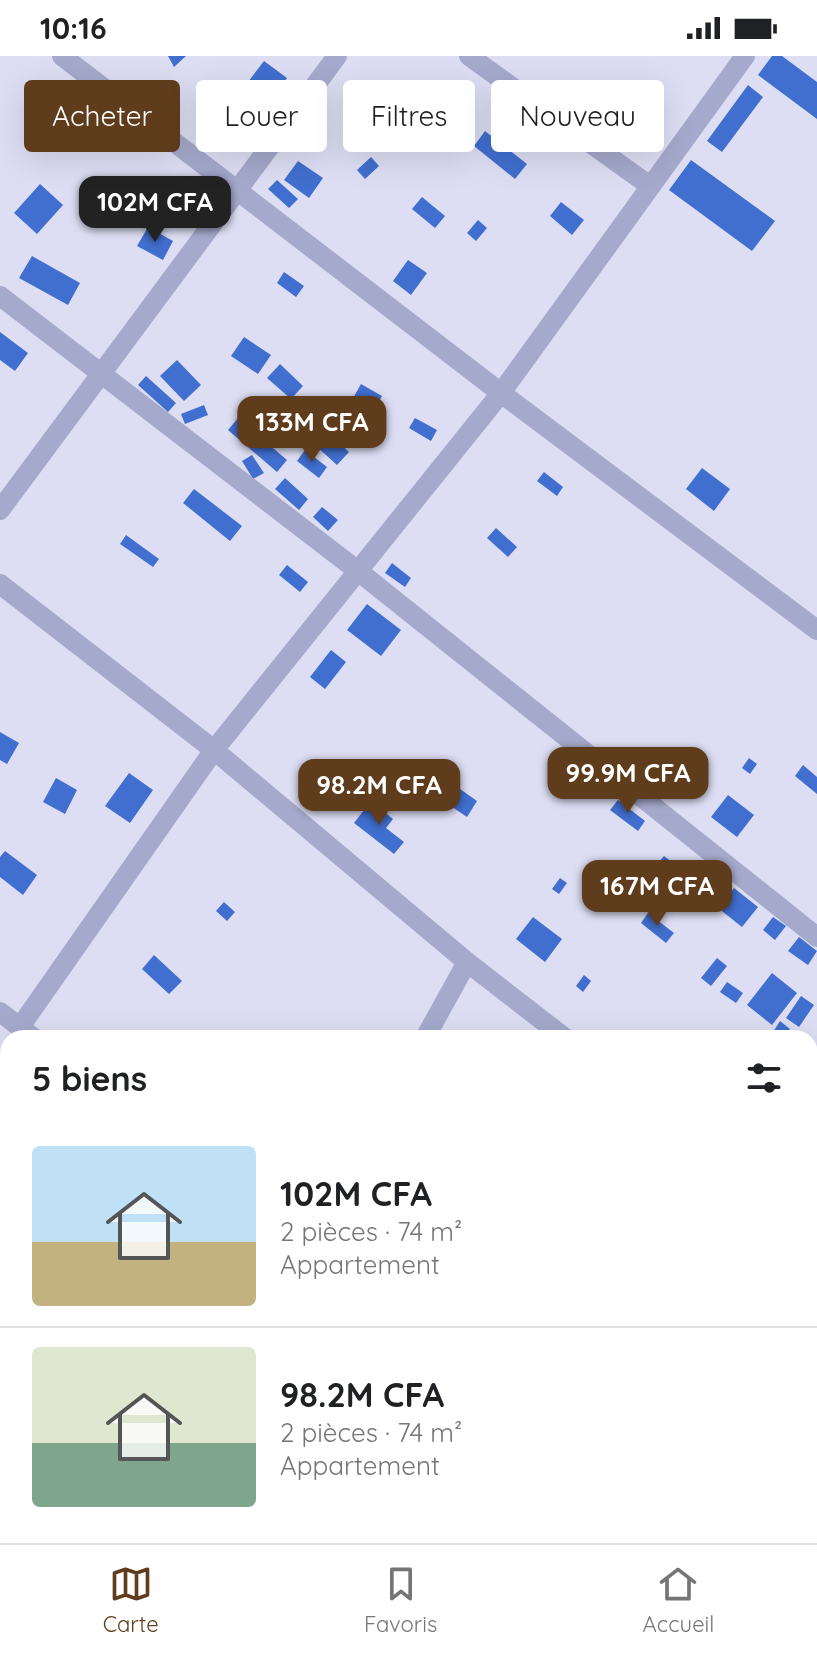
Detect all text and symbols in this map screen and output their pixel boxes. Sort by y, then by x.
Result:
text: 10:16 [40,9,107,47]
chip: Acheter [24,80,180,152]
chip: Louer [196,80,327,152]
chip: Filtres [343,80,475,152]
chip: Nouveau [491,80,664,152]
pin: 102M CFA [72,176,238,244]
text: 102M CFA [97,185,213,218]
pin: 133M CFA [229,396,395,464]
text: 133M CFA [255,405,369,438]
pin: 99.9M CFA [536,747,720,815]
text: 99.9M CFA [565,756,691,789]
pin: 98.2M CFA [287,759,471,827]
text: 98.2M CFA [316,768,442,801]
pin: 167M CFA [574,860,740,928]
text: 167M CFA [600,869,714,902]
icon: filters [742,1056,786,1100]
text: 5 biens [32,1057,147,1100]
text: 102M CFA [280,1172,432,1215]
icon: home [96,1178,192,1274]
text: 2 pièces · 74 m² [280,1215,462,1248]
text: Appartement [280,1248,440,1281]
text: 98.2M CFA [280,1373,444,1416]
icon: home [96,1379,192,1475]
text: 2 pièces · 74 m² [280,1416,462,1449]
text: Appartement [280,1449,440,1482]
tab: Carte [103,1562,159,1638]
tab: Favoris [364,1562,437,1638]
tab: Accueil [643,1562,714,1638]

